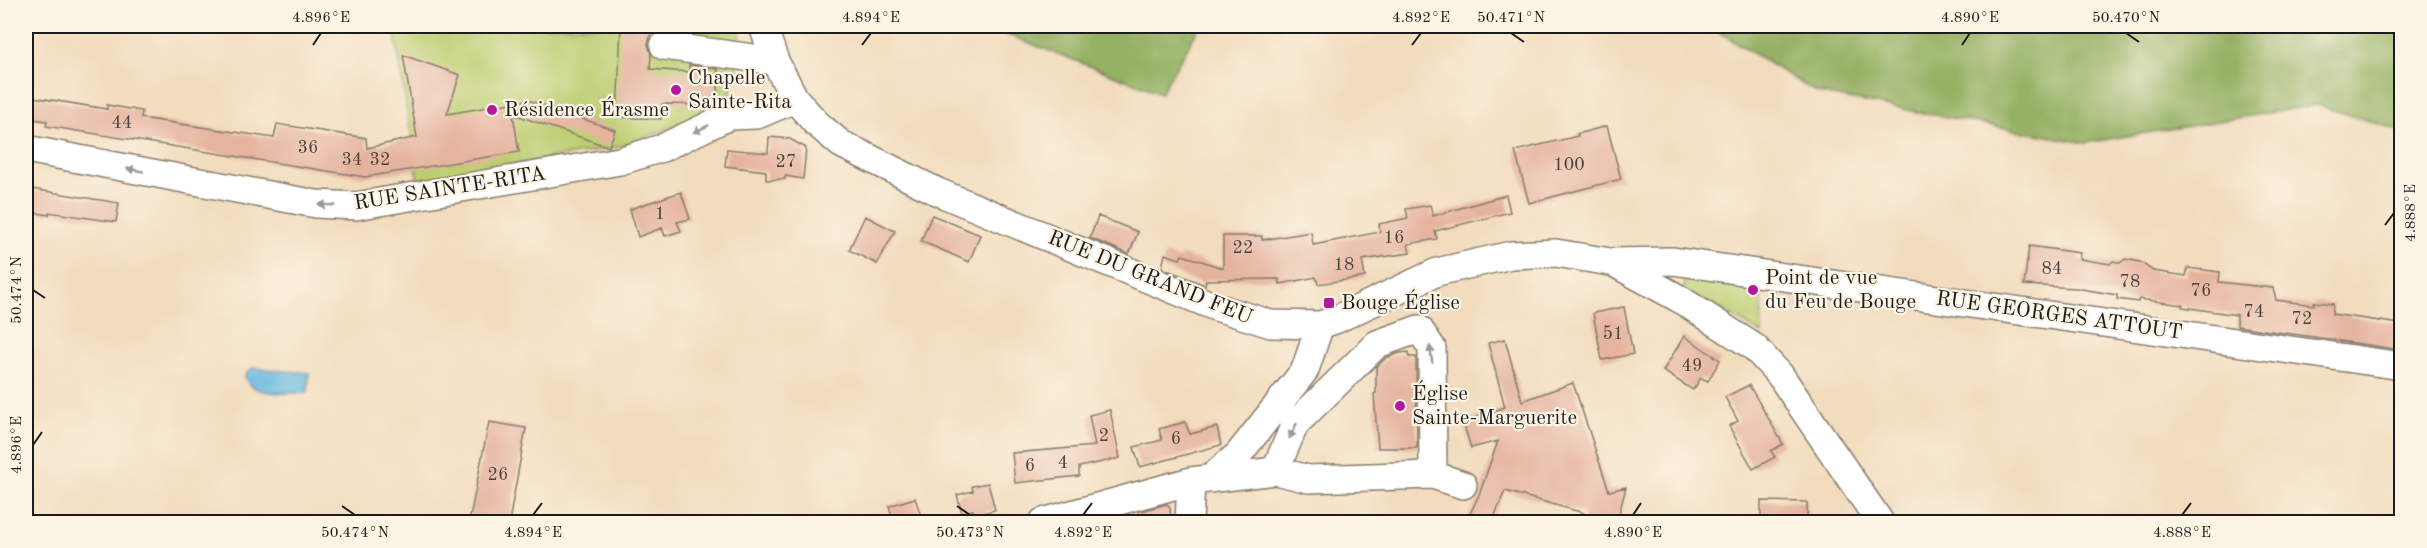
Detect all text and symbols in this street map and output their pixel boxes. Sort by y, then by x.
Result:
text: 4.896°E [292,11,350,26]
text: 4.894°E [842,11,900,26]
text: 4.892°E [1392,11,1450,26]
text: 50.471°N [1477,11,1545,26]
text: 4.890°E [1941,11,1999,26]
text: 50.470°N [2092,11,2160,26]
place label: Chapelle Sainte-Rita [688,68,792,113]
marker: Chapelle Sainte-Rita [669,83,683,97]
place label: Résidence Érasme [504,96,669,121]
marker: Résidence Érasme [485,103,499,117]
house number: 44 [112,114,132,132]
one-way arrow [692,125,709,134]
house number: 36 [298,139,318,157]
house number: 34 [342,151,362,169]
house number: 32 [370,151,390,169]
house number: 27 [776,153,796,171]
house number: 100 [1553,156,1585,174]
street label: RUE SAINTE-RITA [353,163,547,215]
one-way arrow [126,165,145,174]
text: 4.888°E [2404,184,2419,242]
one-way arrow [317,200,336,209]
house number: 1 [655,205,665,223]
street label: RUE DU GRAND FEU [1045,227,1255,329]
house number: 16 [1384,229,1404,247]
house number: 22 [1233,239,1253,257]
text: 50.474°N [10,256,25,324]
house number: 18 [1334,256,1354,274]
house number: 84 [2042,260,2062,278]
place label: Point de vue du Feu de Bouge [1765,268,1916,313]
house number: 78 [2120,273,2140,291]
house number: 76 [2191,282,2211,300]
marker: Point de vue du Feu de Bouge [1746,283,1760,297]
street label: RUE GEORGES ATTOUT [1934,288,2184,344]
place label: Bouge Église [1341,289,1460,314]
marker: Bouge Église [1322,296,1336,310]
house number: 74 [2244,303,2264,321]
house number: 72 [2292,310,2312,328]
house number: 51 [1603,325,1623,343]
one-way arrow [1426,344,1435,363]
house number: 49 [1682,357,1702,375]
place label: Église Sainte-Marguerite [1412,380,1577,429]
marker: Église Sainte-Marguerite [1393,399,1407,413]
text: 4.896°E [10,416,25,474]
one-way arrow [1288,422,1298,440]
house number: 2 [1099,427,1109,445]
house number: 6 [1171,430,1181,448]
house number: 4 [1058,454,1068,472]
house number: 6 [1025,457,1035,475]
house number: 26 [488,466,508,484]
text: 50.474°N [321,526,389,541]
text: 4.894°E [504,526,562,541]
text: 50.473°N [936,526,1004,541]
text: 4.892°E [1054,526,1112,541]
text: 4.890°E [1604,526,1662,541]
text: 4.888°E [2153,526,2211,541]

